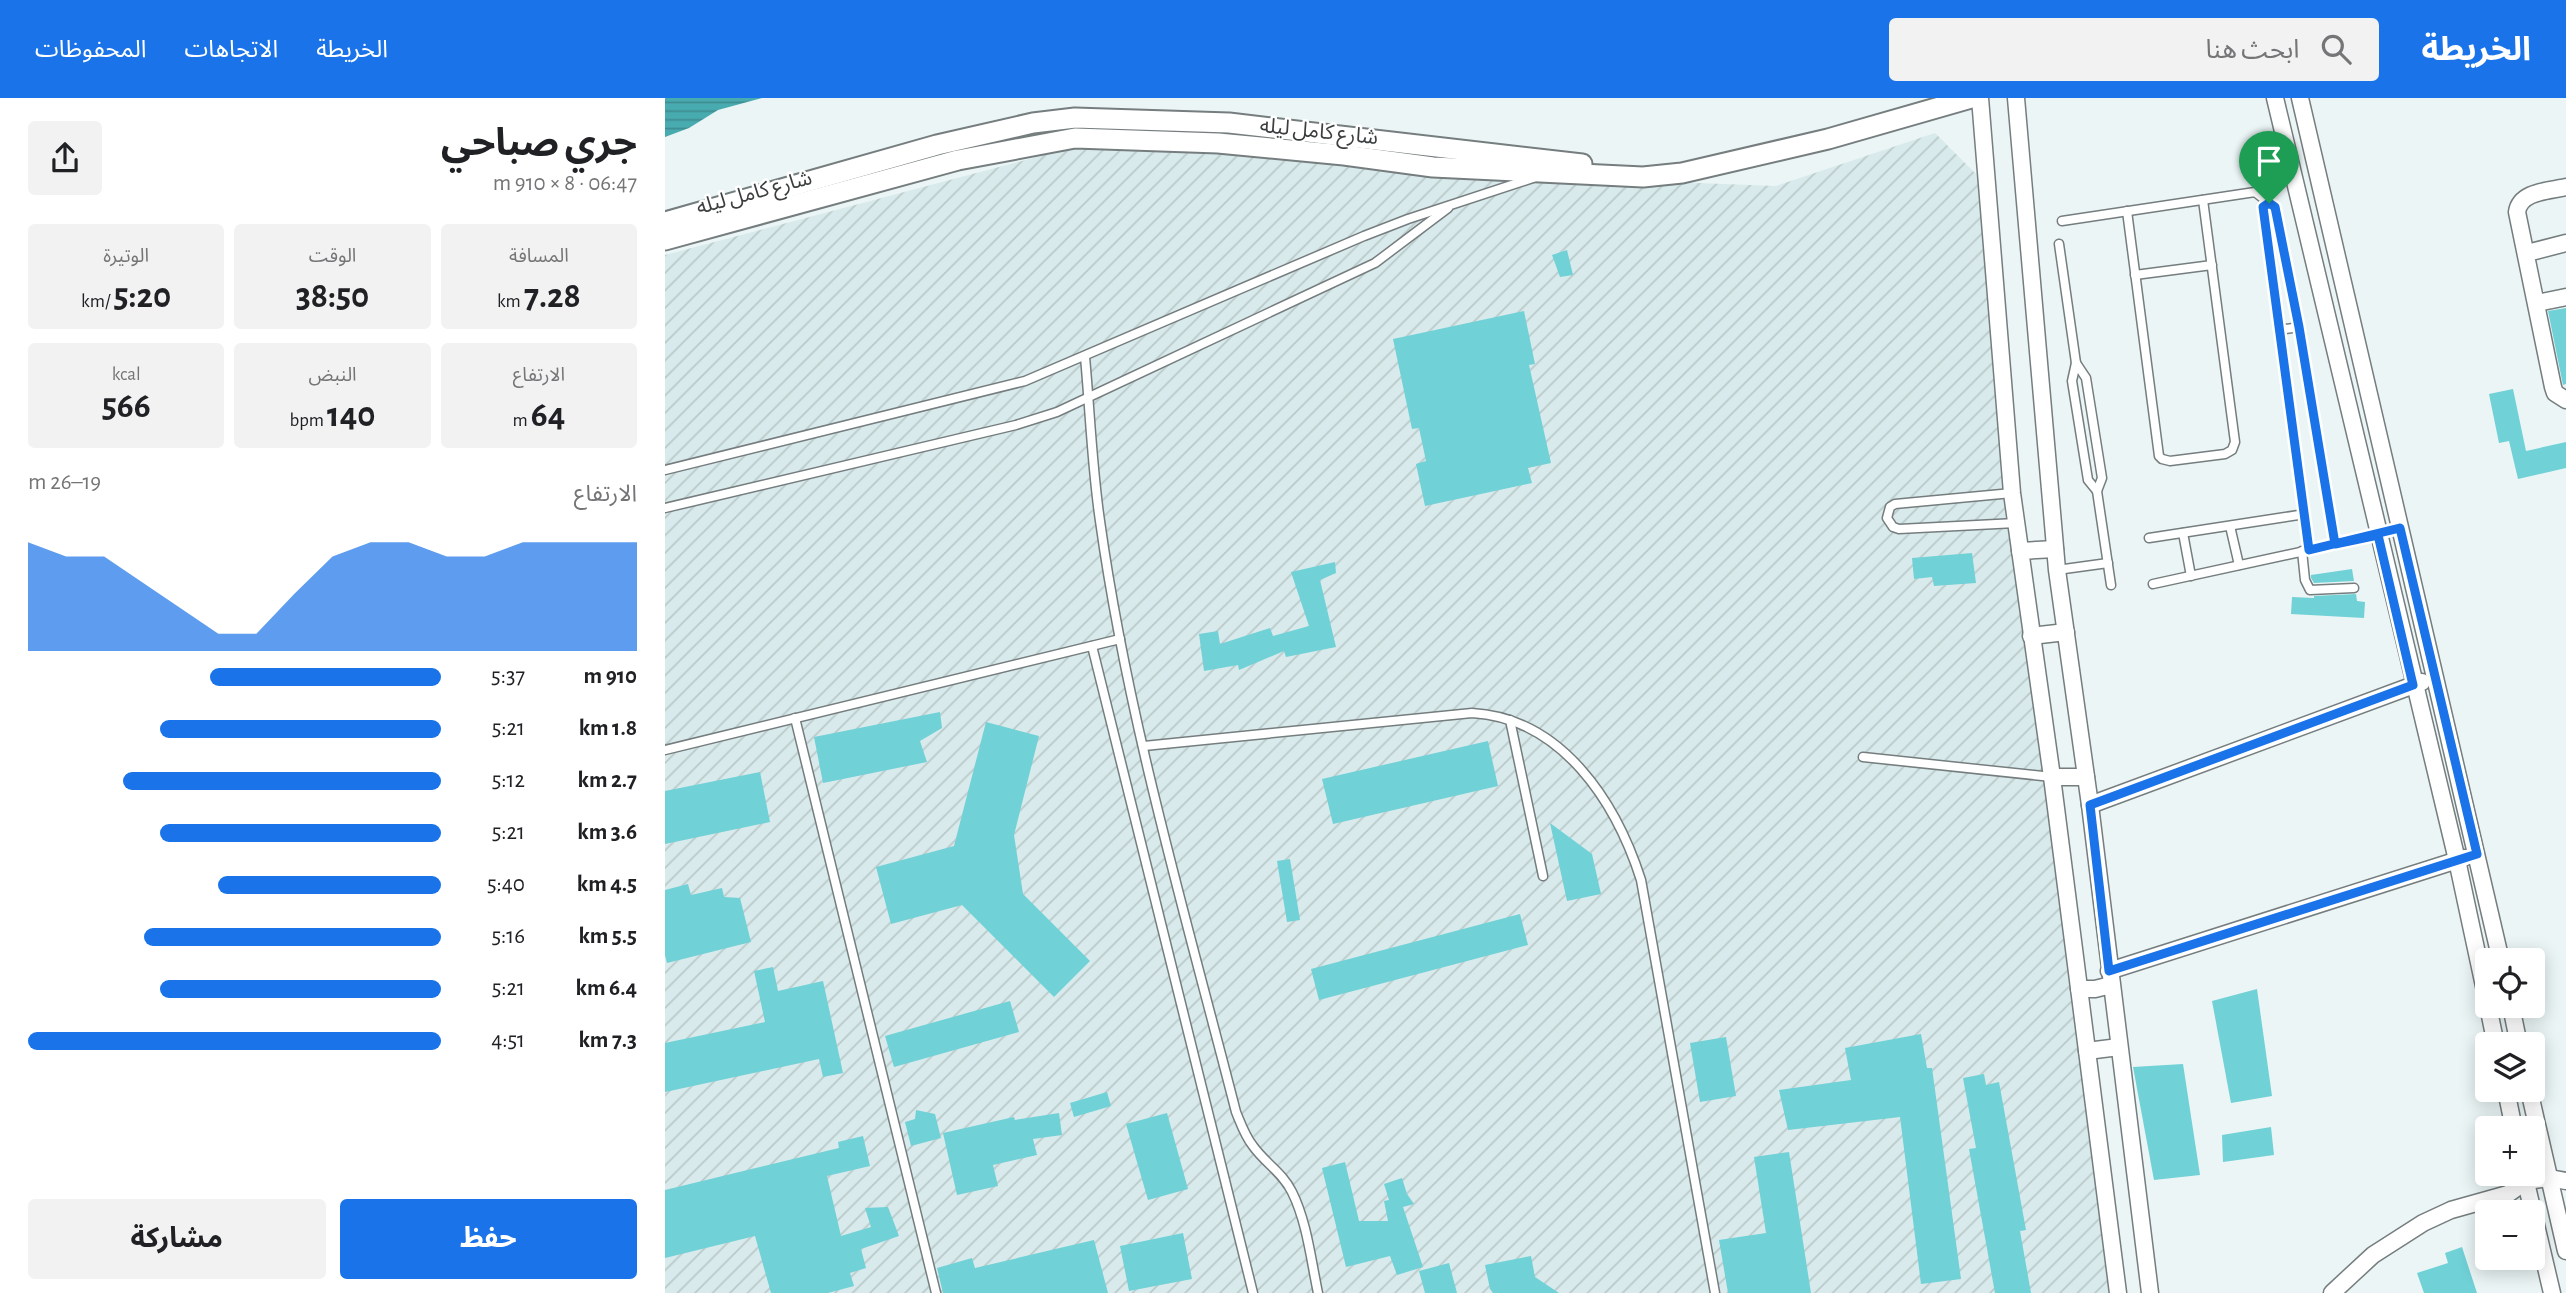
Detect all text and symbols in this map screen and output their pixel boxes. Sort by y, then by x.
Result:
search box [1889,18,2379,81]
icon: search [2317,30,2355,68]
text: الخريطة [2421,34,2531,67]
text: ابحث هنا [2206,37,2299,63]
text: المحفوظات [35,38,146,62]
text: الاتجاهات [184,38,278,62]
text: الخريطة [316,38,388,62]
street label: شارع كامل ليله [1258,115,1379,152]
button: share [28,121,102,195]
text: جري صباحي [441,125,637,163]
pin [2239,131,2299,203]
icon: arrive [2250,142,2288,180]
street label: شارع كامل ليله [694,167,815,222]
text: 06:47 · 8 × 910 m [493,172,637,195]
text: الوتيرة [103,247,149,266]
text: الوقت [309,247,356,266]
text: المسافة [509,247,569,266]
text: 5:20 [113,279,171,314]
text: 38:50 [296,279,369,314]
text: 7.28 [524,279,581,314]
text: /km [81,292,113,311]
text: km [497,292,524,311]
text: kcal [112,365,141,384]
text: النبض [308,366,357,385]
text: الارتفاع [513,366,565,385]
text: 566 [102,389,151,424]
text: 140 [327,398,376,433]
text: 64 [531,398,565,433]
text: bpm [289,411,327,430]
text: m [512,411,531,430]
text: 19–26 m [28,471,101,494]
text: الارتفاع [574,483,637,506]
text: 5:37 [491,665,525,688]
text: 910 m [584,665,637,688]
text: 5:21 [492,717,525,740]
text: 1.8 km [579,717,637,740]
text: 5:12 [492,769,525,792]
text: 2.7 km [578,769,637,792]
text: 5:21 [492,821,525,844]
text: 3.6 km [577,821,637,844]
text: 5:40 [487,873,525,896]
text: 4.5 km [577,873,637,896]
text: 5:16 [491,925,525,948]
text: 5.5 km [578,925,637,948]
map controls [2475,948,2545,1270]
button: locate [2475,948,2545,1018]
text: 5:21 [492,977,525,1000]
text: 6.4 km [576,977,637,1000]
text: 4:51 [491,1029,525,1052]
text: 7.3 km [578,1029,637,1052]
button: layers [2475,1032,2545,1102]
button: + [2475,1116,2545,1186]
button: مشاركة [28,1199,326,1279]
button: حفظ [340,1199,637,1279]
button: − [2475,1200,2545,1270]

